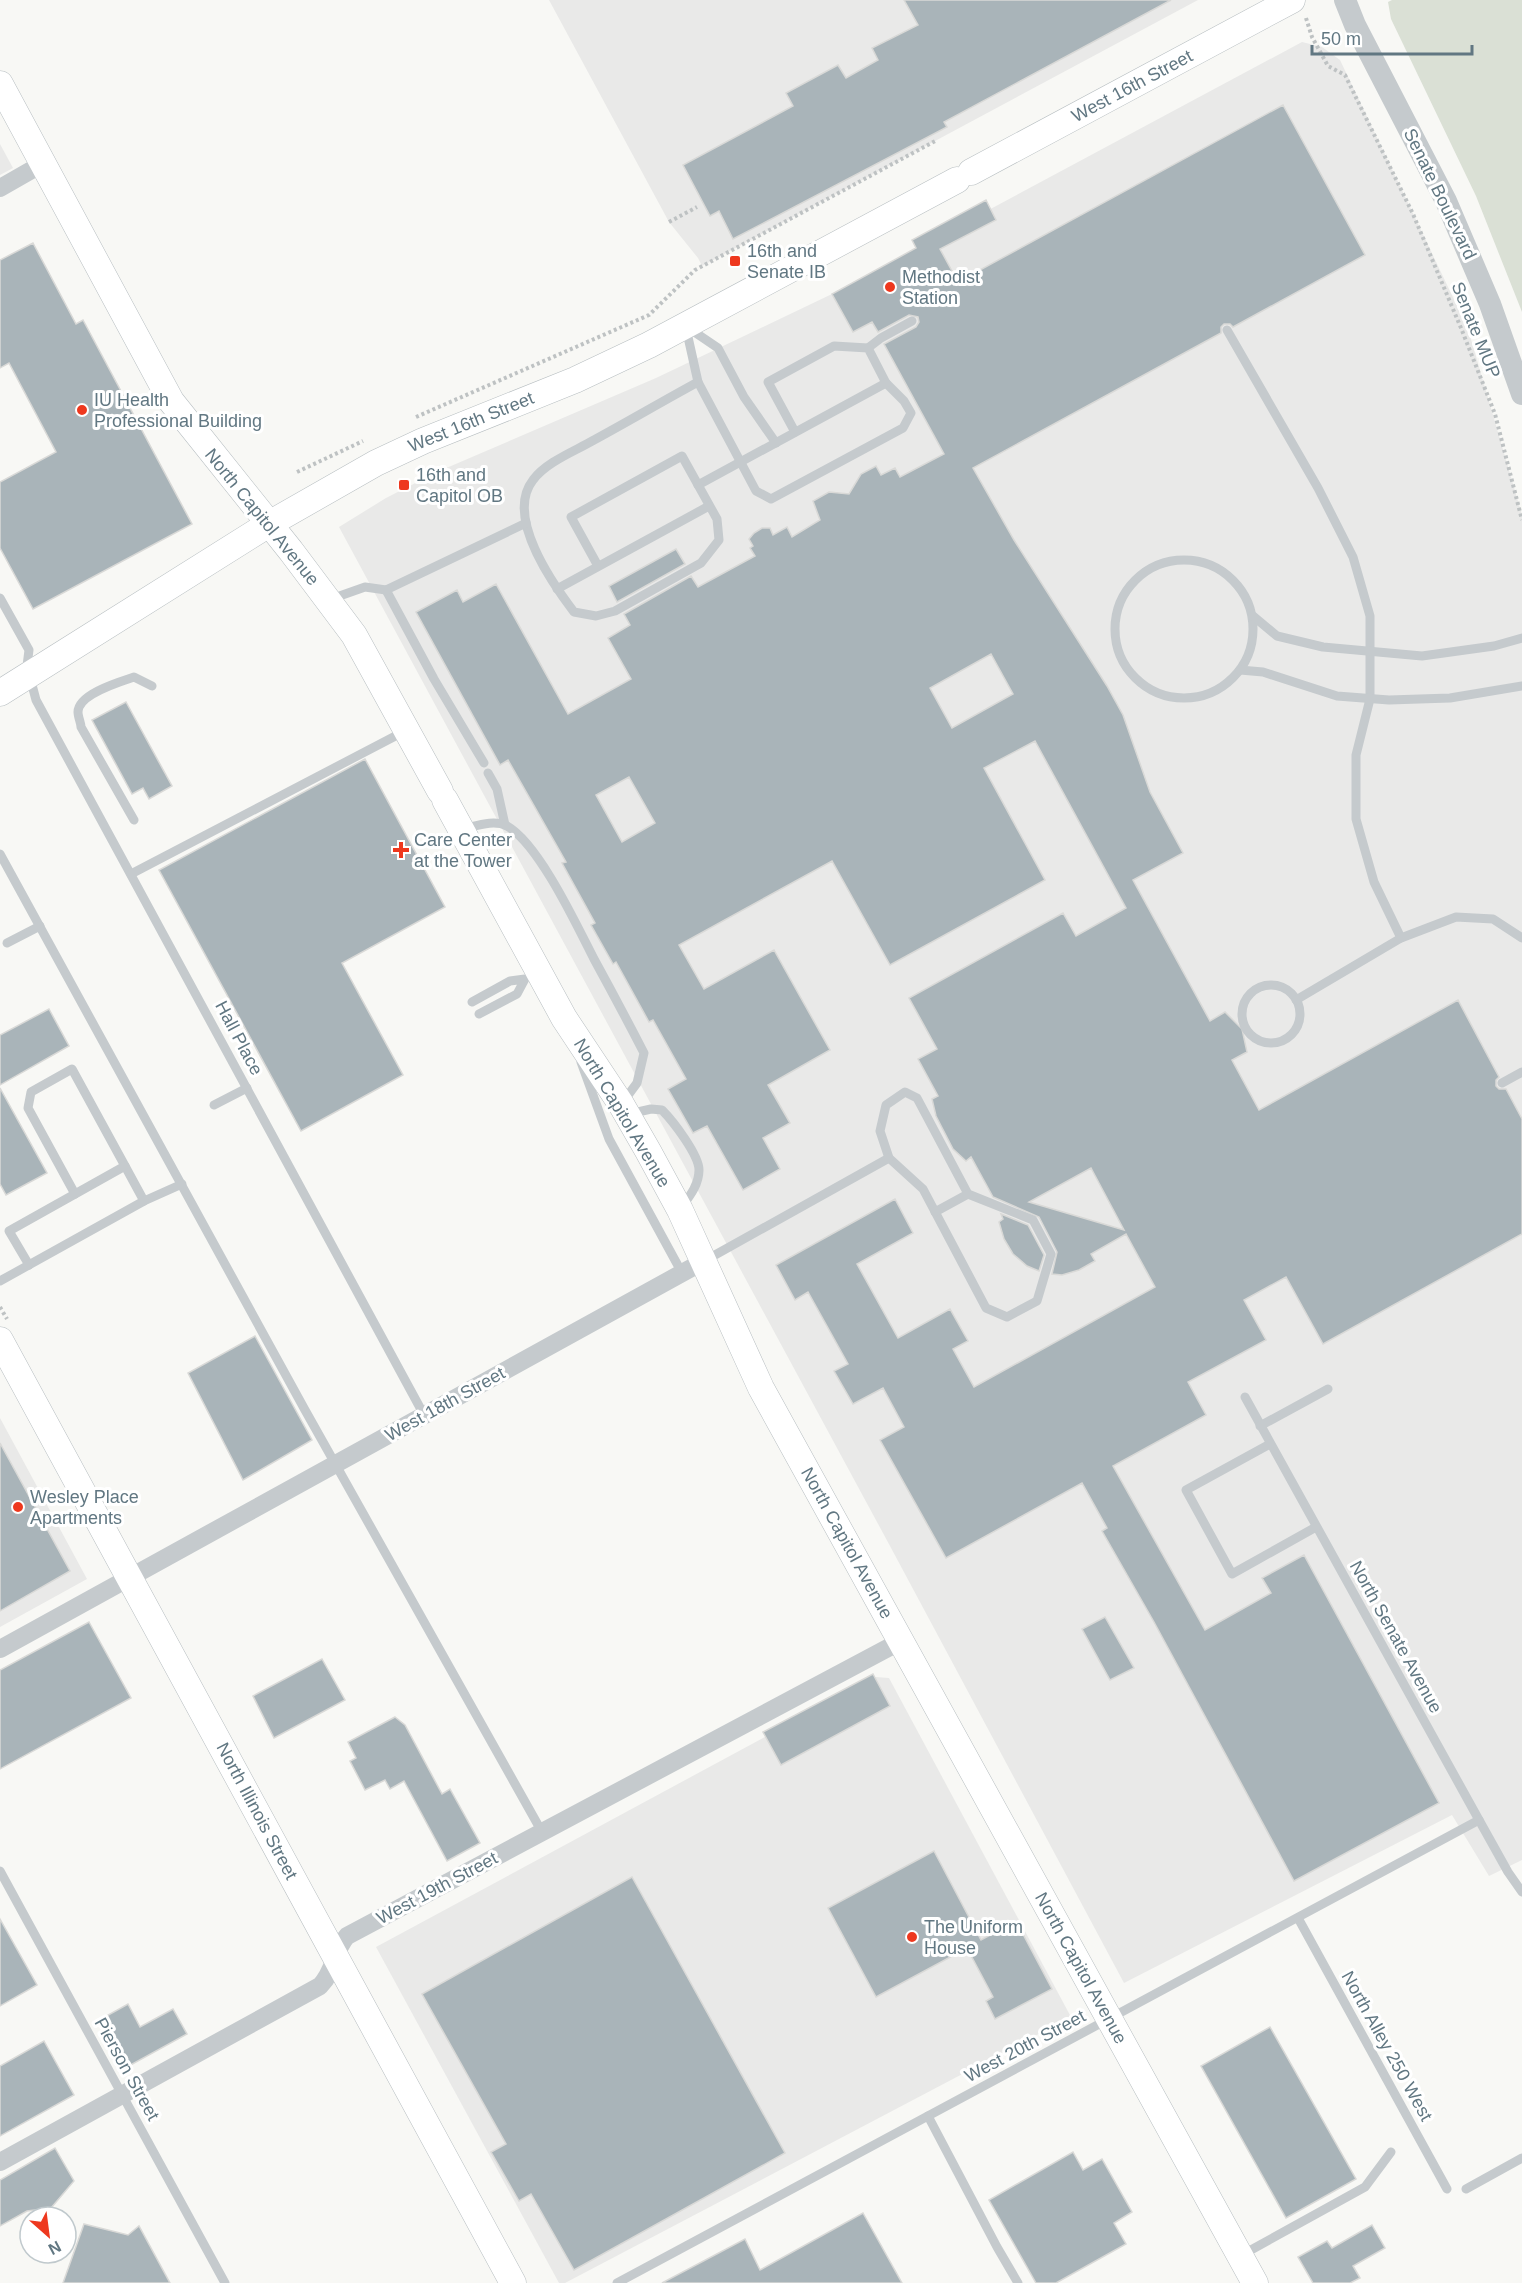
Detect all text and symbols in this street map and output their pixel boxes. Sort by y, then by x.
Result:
scale bar [1312,18,1472,56]
text: 50 m [1321,29,1361,49]
street label: West 16th Street [1068,46,1196,126]
street label: Senate Boulevard [1400,125,1480,263]
place label: 16th and Senate IB [747,241,826,282]
marker: 16th and Senate IB [728,254,742,268]
place label: Methodist Station [902,267,980,308]
street label: Senate MUP [1448,279,1504,381]
marker: Methodist Station [883,280,897,294]
street label: West 16th Street [405,388,537,456]
place label: IU Health Professional Building [94,390,262,431]
marker: IU Health Professional Building [75,403,89,417]
street label: North Capitol Avenue [201,445,323,589]
place label: 16th and Capitol OB [416,465,503,506]
marker: 16th and Capitol OB [397,478,411,492]
place label: Care Center at the Tower [414,830,512,871]
marker: Care Center at the Tower [392,841,410,859]
street label: Hall Place [211,998,267,1078]
street label: North Capitol Avenue [570,1035,674,1191]
street label: West 18th Street [382,1363,508,1445]
street label: North Capitol Avenue [797,1464,897,1622]
place label: Wesley Place Apartments [30,1487,139,1528]
marker: Wesley Place Apartments [11,1500,25,1514]
street label: North Senate Avenue [1346,1557,1446,1717]
street label: North Illinois Street [212,1739,302,1883]
street label: West 19th Street [373,1848,501,1928]
street label: North Capitol Avenue [1031,1889,1131,2047]
place label: The Uniform House [924,1917,1023,1958]
marker: The Uniform House [905,1930,919,1944]
street label: North Alley 250 West [1338,1968,1436,2124]
street label: West 20th Street [961,2006,1089,2086]
street label: Pierson Street [91,2014,163,2124]
north arrow [18,2205,78,2265]
text: N [46,2238,64,2258]

